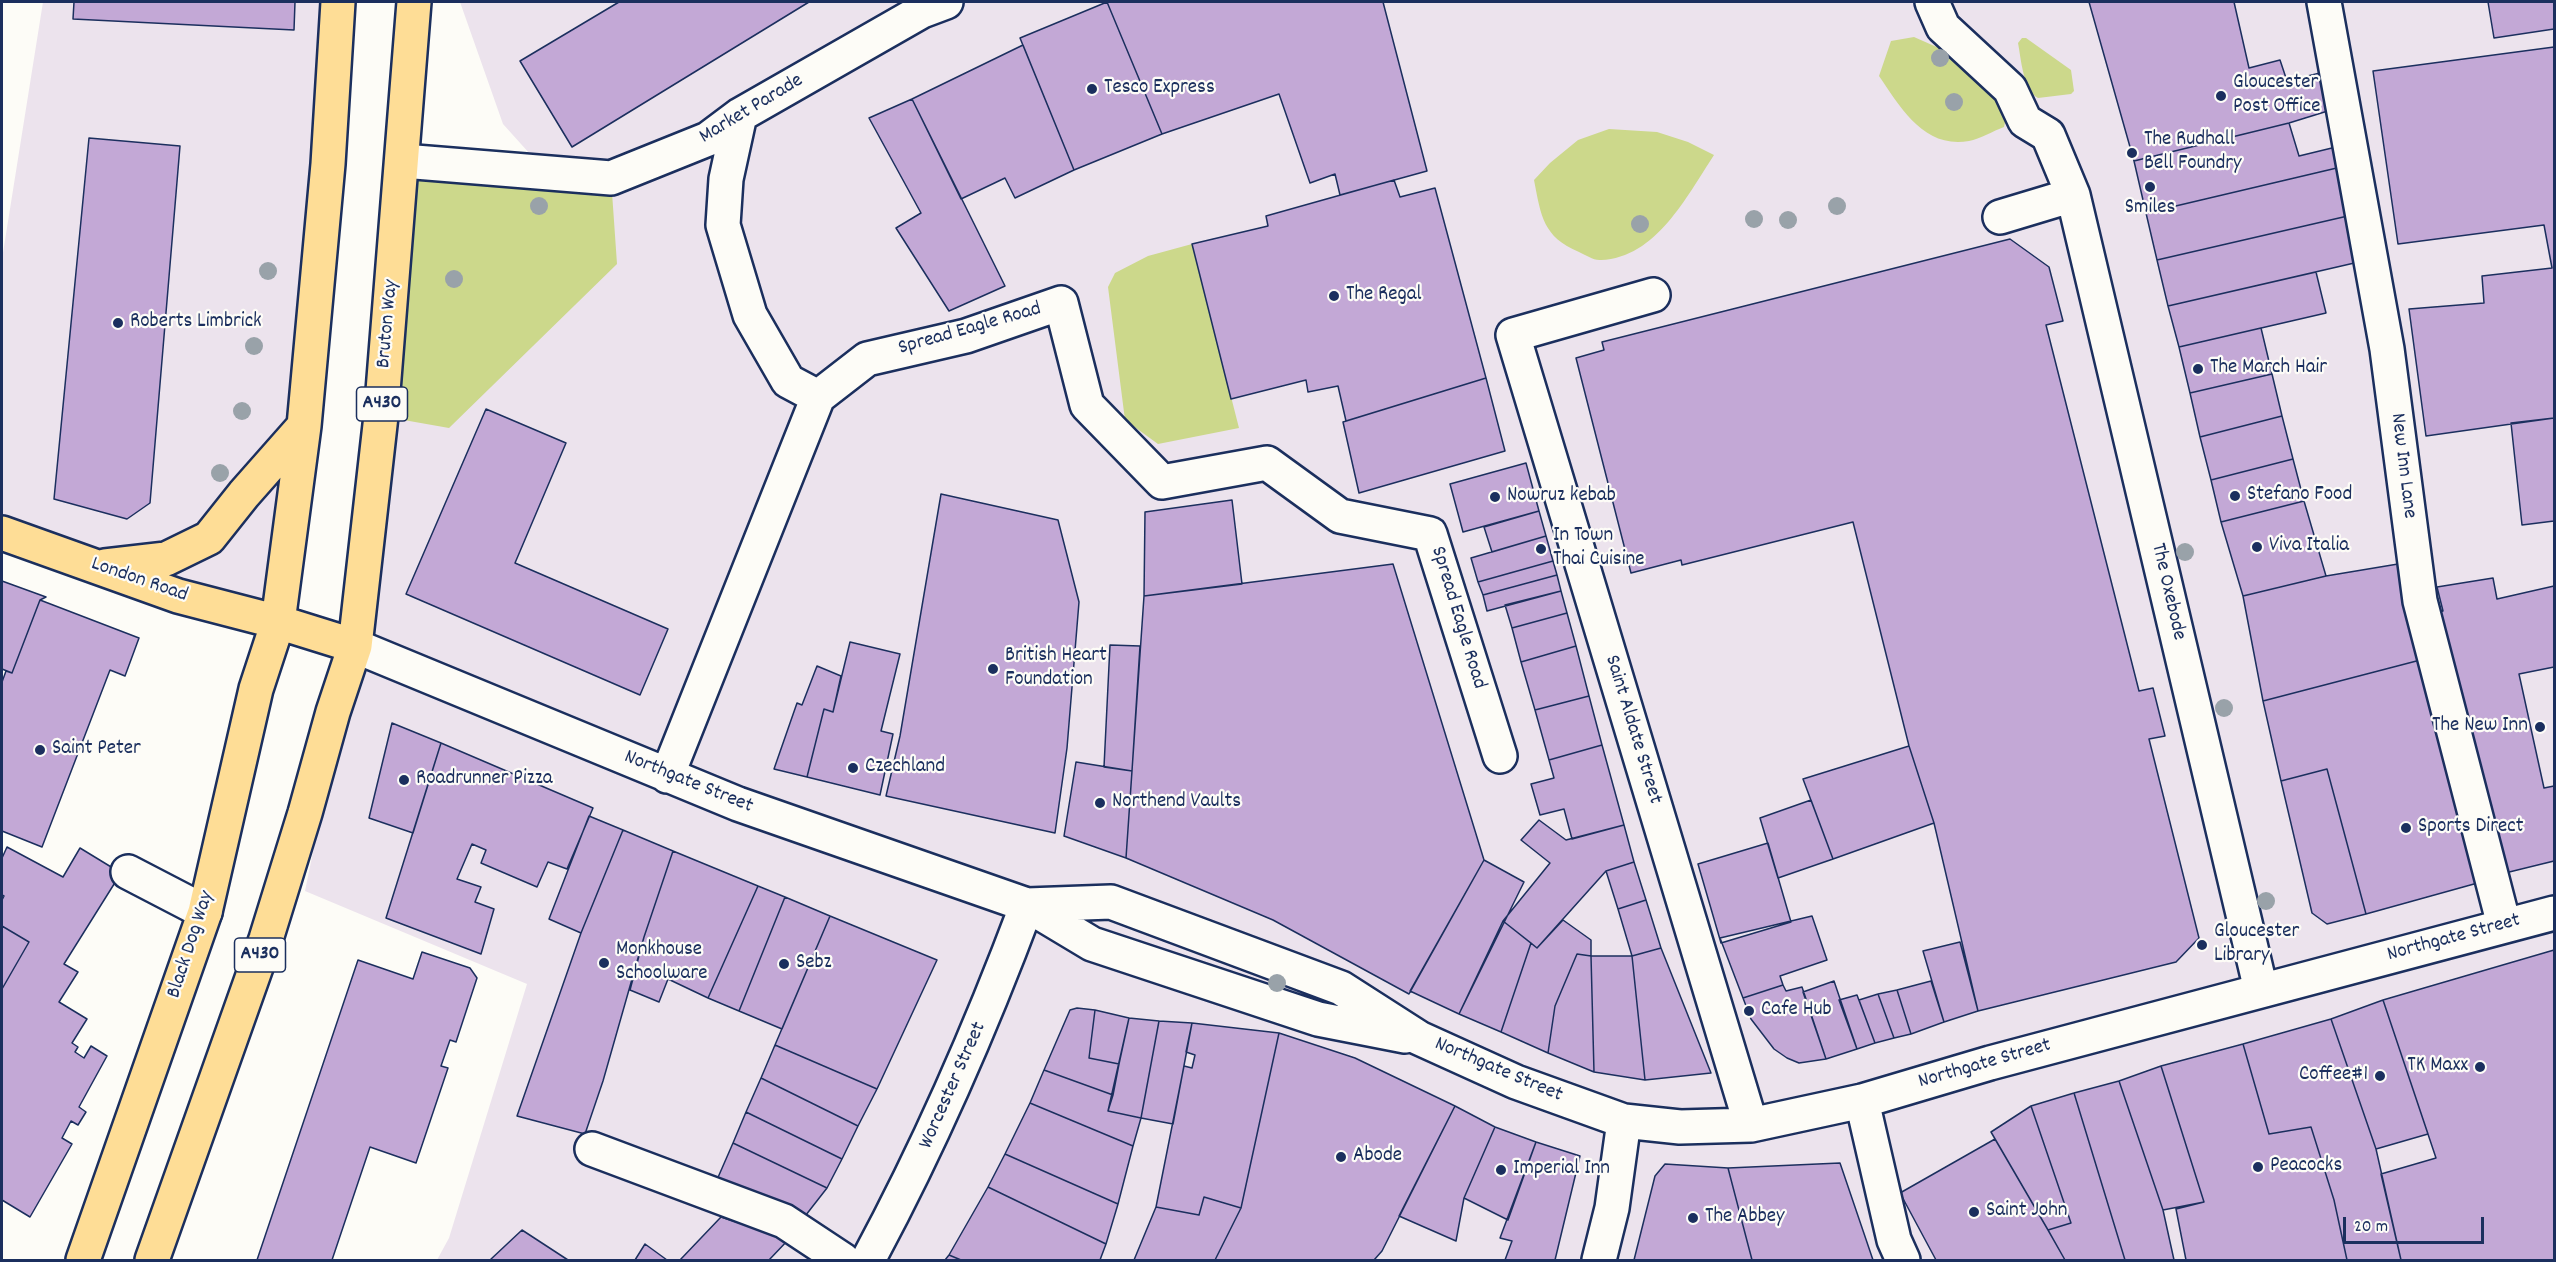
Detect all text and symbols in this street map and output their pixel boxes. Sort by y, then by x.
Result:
street label: Market Parade [696,69,808,151]
place label: Gloucester Post Office [2233,71,2320,121]
place label: Tesco Express [1104,76,1215,102]
marker: Tesco Express [1085,82,1099,96]
marker: Gloucester Post Office [2214,89,2228,103]
place label: The Rudhall Bell Foundry [2144,128,2242,178]
marker: The Rudhall Bell Foundry [2125,146,2139,160]
marker: Smiles [2143,180,2157,194]
place label: Smiles [2125,196,2175,222]
street label: Bruton Way [373,279,405,369]
place label: The Regal [1346,283,1422,309]
marker: The Regal [1327,289,1341,303]
street label: Spread Eagle Road [896,298,1044,362]
place label: Roberts Limbrick [130,310,262,336]
marker: Roberts Limbrick [111,316,125,330]
place label: The March Hair [2210,356,2327,382]
marker: The March Hair [2191,362,2205,376]
road number: A430 [356,387,407,421]
street label: New Inn Lane [2383,412,2421,520]
place label: Stefano Food [2247,483,2352,509]
place label: Nowruz kebab [1507,484,1616,510]
marker: Stefano Food [2228,489,2242,503]
marker: Nowruz kebab [1488,490,1502,504]
place label: In Town Thai Cuisine [1553,524,1644,574]
place label: Viva Italia [2269,534,2349,560]
marker: Viva Italia [2250,540,2264,554]
street label: The Oxebode [2144,541,2190,643]
marker: In Town Thai Cuisine [1534,542,1548,556]
street label: Spread Eagle Road [1423,544,1491,692]
street label: London Road [87,553,191,609]
place label: British Heart Foundation [1005,644,1107,694]
street label: Saint Aldate Street [1597,653,1667,807]
marker: British Heart Foundation [986,662,1000,676]
place label: The New Inn [2432,714,2528,740]
marker: The New Inn [2533,720,2547,734]
place label: Saint Peter [52,737,141,763]
marker: Saint Peter [33,743,47,757]
street label: Northgate Street [620,746,756,820]
place label: Czechland [865,755,945,781]
marker: Czechland [846,761,860,775]
place label: Roadrunner Pizza [416,767,553,793]
marker: Roadrunner Pizza [397,773,411,787]
place label: Northend Vaults [1112,790,1241,816]
marker: Northend Vaults [1093,796,1107,810]
place label: Sports Direct [2418,815,2523,841]
marker: Sports Direct [2399,821,2413,835]
street label: Black Dog Way [163,888,221,1002]
street label: Northgate Street [2385,909,2523,969]
place label: Gloucester Library [2214,920,2299,970]
road number: A430 [234,938,286,972]
place label: Monkhouse Schoolware [616,938,707,988]
marker: Gloucester Library [2195,938,2209,952]
place label: Sebz [796,951,832,977]
marker: Monkhouse Schoolware [597,956,611,970]
marker: Sebz [777,957,791,971]
place label: Cafe Hub [1761,998,1832,1024]
marker: Cafe Hub [1742,1004,1756,1018]
street label: Worcester Street [915,1019,993,1153]
street label: Northgate Street [1430,1033,1566,1109]
street label: Northgate Street [1916,1034,2054,1096]
place label: TK Maxx [2407,1054,2468,1080]
marker: TK Maxx [2473,1060,2487,1074]
place label: Coffee#1 [2299,1063,2368,1089]
marker: Coffee#1 [2373,1069,2387,1083]
place label: Abode [1353,1144,1402,1170]
marker: Abode [1334,1150,1348,1164]
place label: Peacocks [2270,1154,2342,1180]
place label: Imperial Inn [1513,1157,1610,1183]
marker: Peacocks [2251,1160,2265,1174]
marker: Imperial Inn [1494,1163,1508,1177]
place label: Saint John [1986,1199,2068,1225]
place label: The Abbey [1705,1205,1784,1231]
marker: Saint John [1967,1205,1981,1219]
scale bar [2346,1205,2487,1243]
marker: The Abbey [1686,1211,1700,1225]
text: 20 m [2354,1215,2388,1240]

